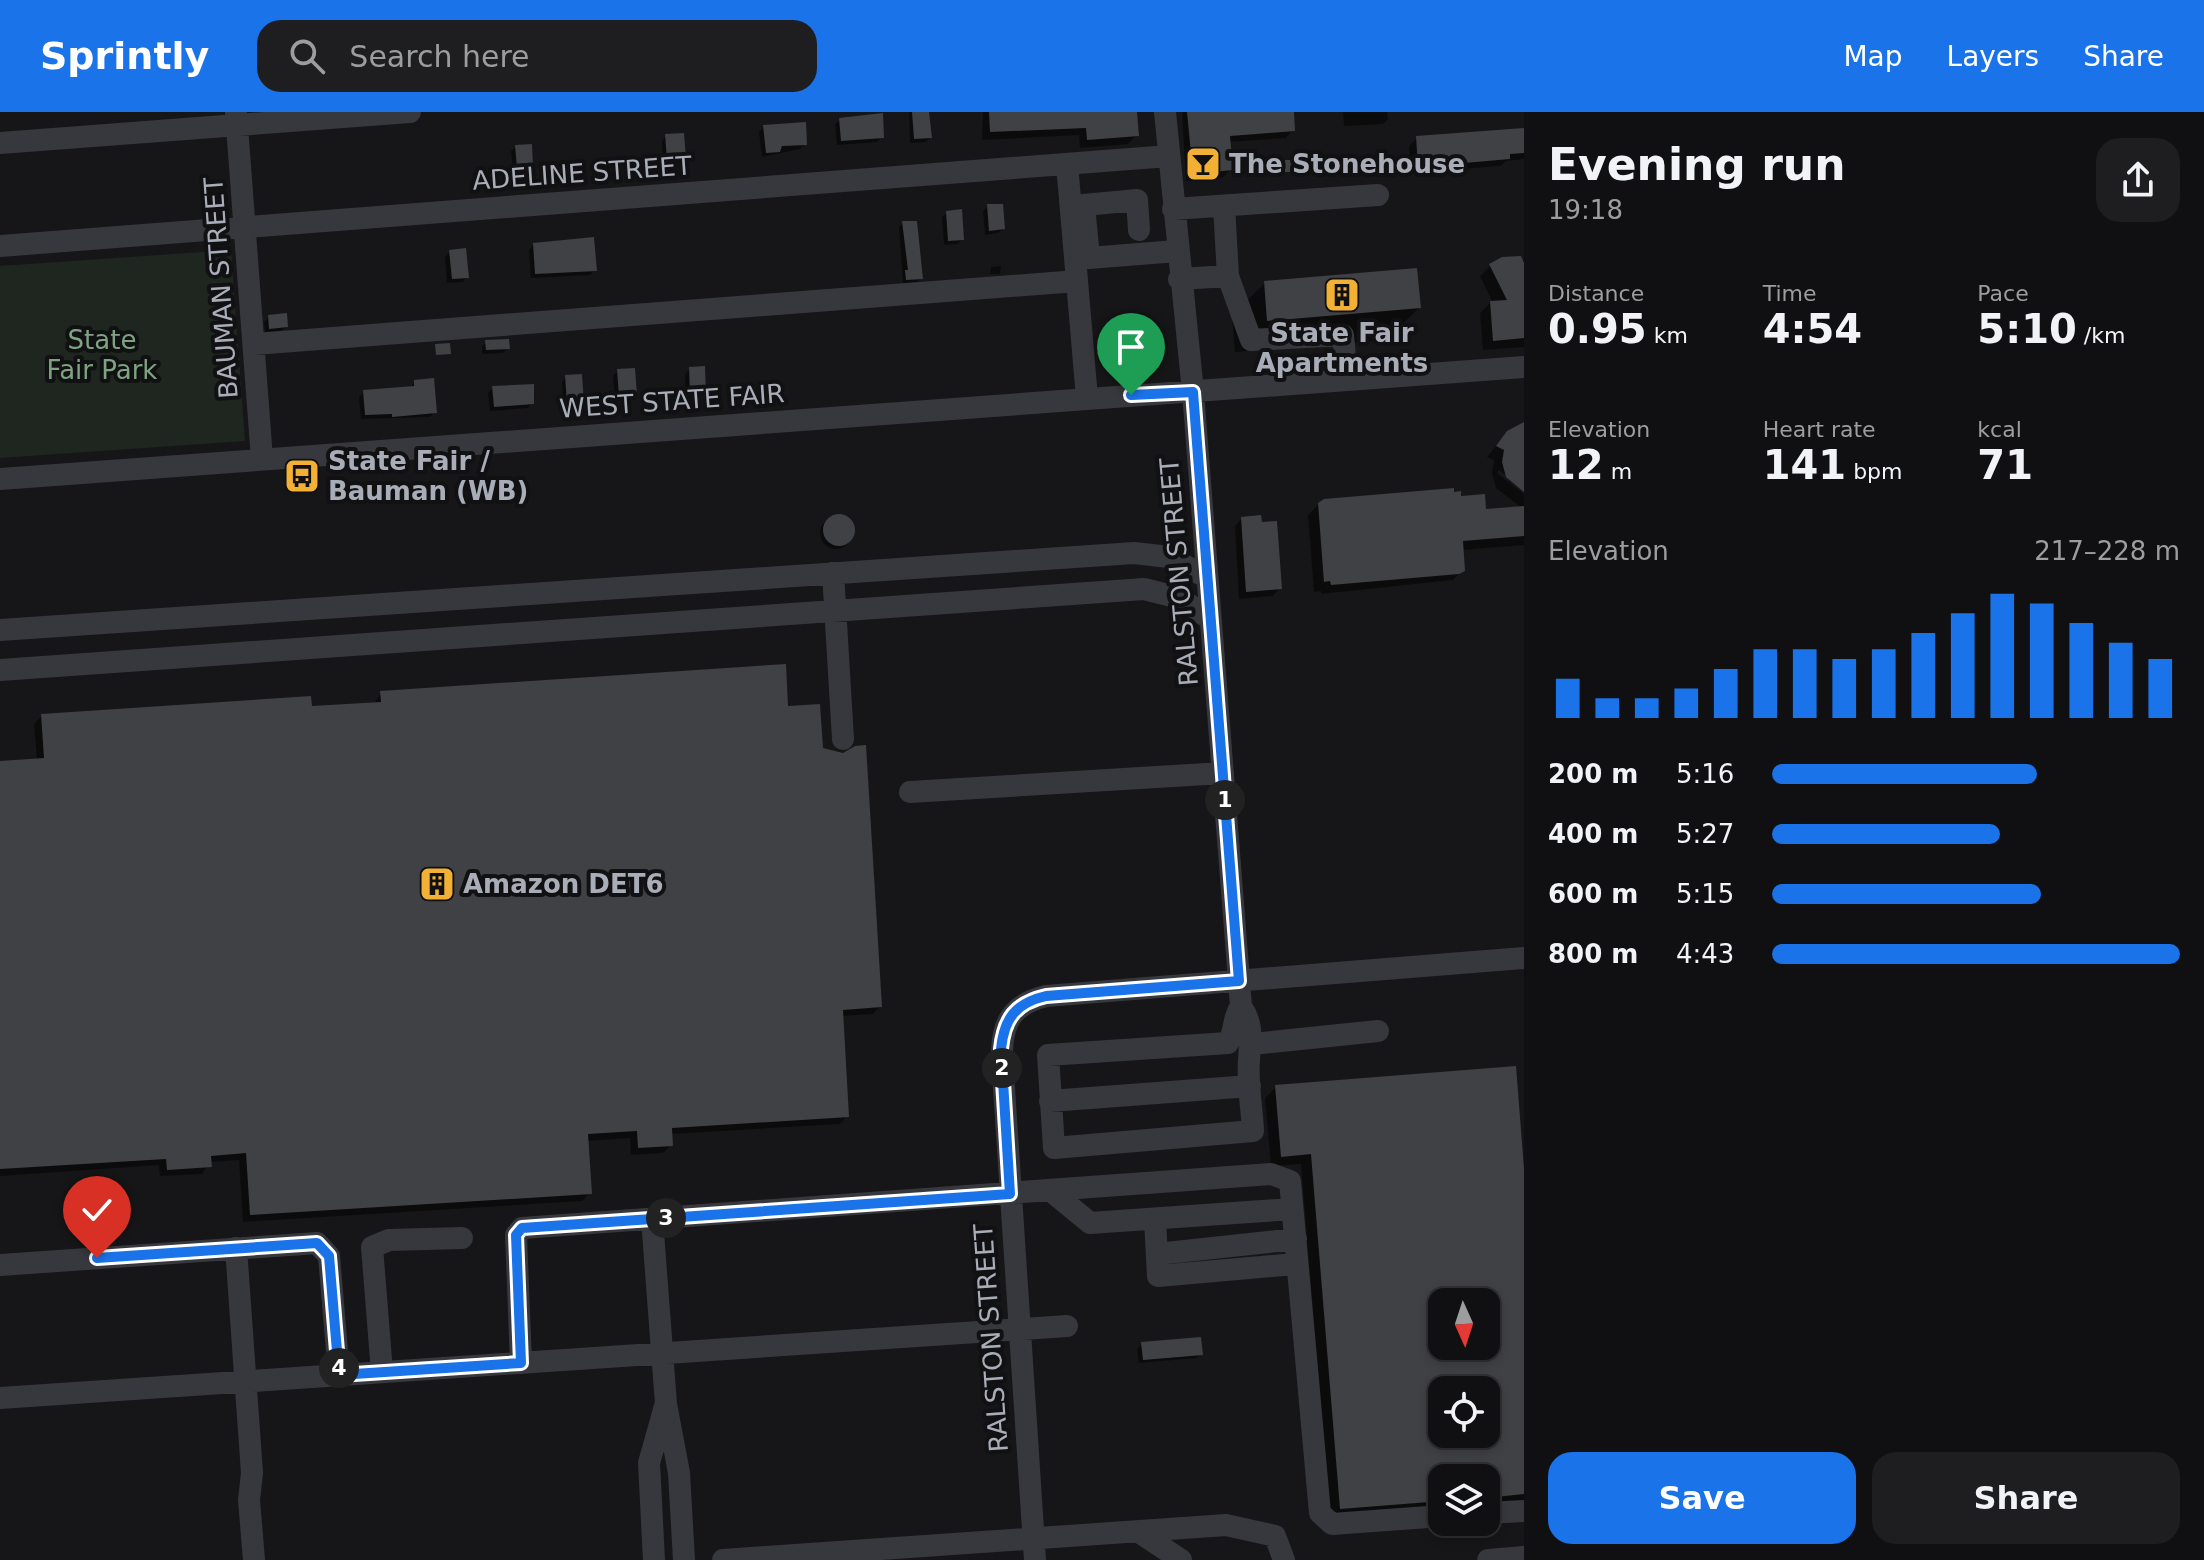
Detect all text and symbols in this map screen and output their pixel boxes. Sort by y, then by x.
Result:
search box [257,20,817,92]
text: Sprintly [40,34,209,78]
icon: search [285,34,329,78]
text: Search here [349,39,530,74]
text: Map [1843,40,1903,73]
text: Layers [1947,40,2039,73]
text: Share [2083,40,2164,73]
button: share [2096,138,2180,222]
text: Evening run [1548,139,1845,190]
bar icon: The Stonehouse [1184,145,1222,183]
place label: The Stonehouse [1229,149,1465,179]
street label: ADELINE STREET [471,150,693,196]
street label: BAUMAN STREET [198,176,244,400]
text: 19:18 [1548,195,1623,225]
building icon: State Fair Apartments [1323,276,1361,314]
text: Distance [1548,281,1644,306]
text: Time [1763,281,1817,306]
text: Pace [1977,281,2029,306]
text: 0.95 [1548,306,1647,352]
text: 4:54 [1763,306,1862,352]
text: 5:10 [1977,306,2077,352]
pin [1097,313,1165,395]
place label: State Fair Apartments [1256,318,1428,378]
text: km [1647,323,1688,348]
text: /km [2077,323,2125,348]
park label: State Fair Park [47,325,157,385]
icon: arrive [1109,325,1153,369]
street label: WEST STATE FAIR [558,378,786,424]
text: Elevation [1548,417,1650,442]
text: Heart rate [1763,417,1876,442]
text: kcal [1977,417,2022,442]
text: 12 [1548,442,1604,488]
text: 141 [1763,442,1846,488]
text: 71 [1977,442,2033,488]
place label: State Fair / Bauman (WB) [328,446,528,506]
street label: RALSTON STREET [1154,456,1204,687]
bus stop icon: State Fair / Bauman (WB) [283,457,321,495]
text: m [1604,459,1632,484]
text: bpm [1846,459,1903,484]
text: Elevation [1548,536,1669,566]
text: 217–228 m [2034,536,2180,566]
text: 200 m [1548,759,1638,789]
text: 5:16 [1676,759,1734,789]
pin: 1 [1205,780,1245,820]
text: 1 [1217,787,1233,812]
text: 400 m [1548,819,1638,849]
text: 5:27 [1676,819,1734,849]
building icon: Amazon DET6 [418,865,456,903]
place label: Amazon DET6 [463,869,663,899]
text: 600 m [1548,879,1638,909]
text: 5:15 [1676,879,1734,909]
text: 800 m [1548,939,1638,969]
text: 4:43 [1676,939,1734,969]
pin: 2 [982,1048,1022,1088]
text: 2 [994,1055,1010,1080]
pin [63,1176,131,1258]
icon: check [75,1188,119,1232]
pin: 3 [646,1198,686,1238]
text: 3 [658,1205,674,1230]
street label: RALSTON STREET [968,1223,1014,1453]
north arrow [1428,1288,1500,1360]
map controls [1428,1288,1500,1536]
pin: 4 [319,1348,359,1388]
text: 4 [331,1355,347,1380]
button: locate [1428,1376,1500,1448]
button: Save [1548,1452,1856,1544]
button: Share [1872,1452,2180,1544]
button: layers [1428,1464,1500,1536]

